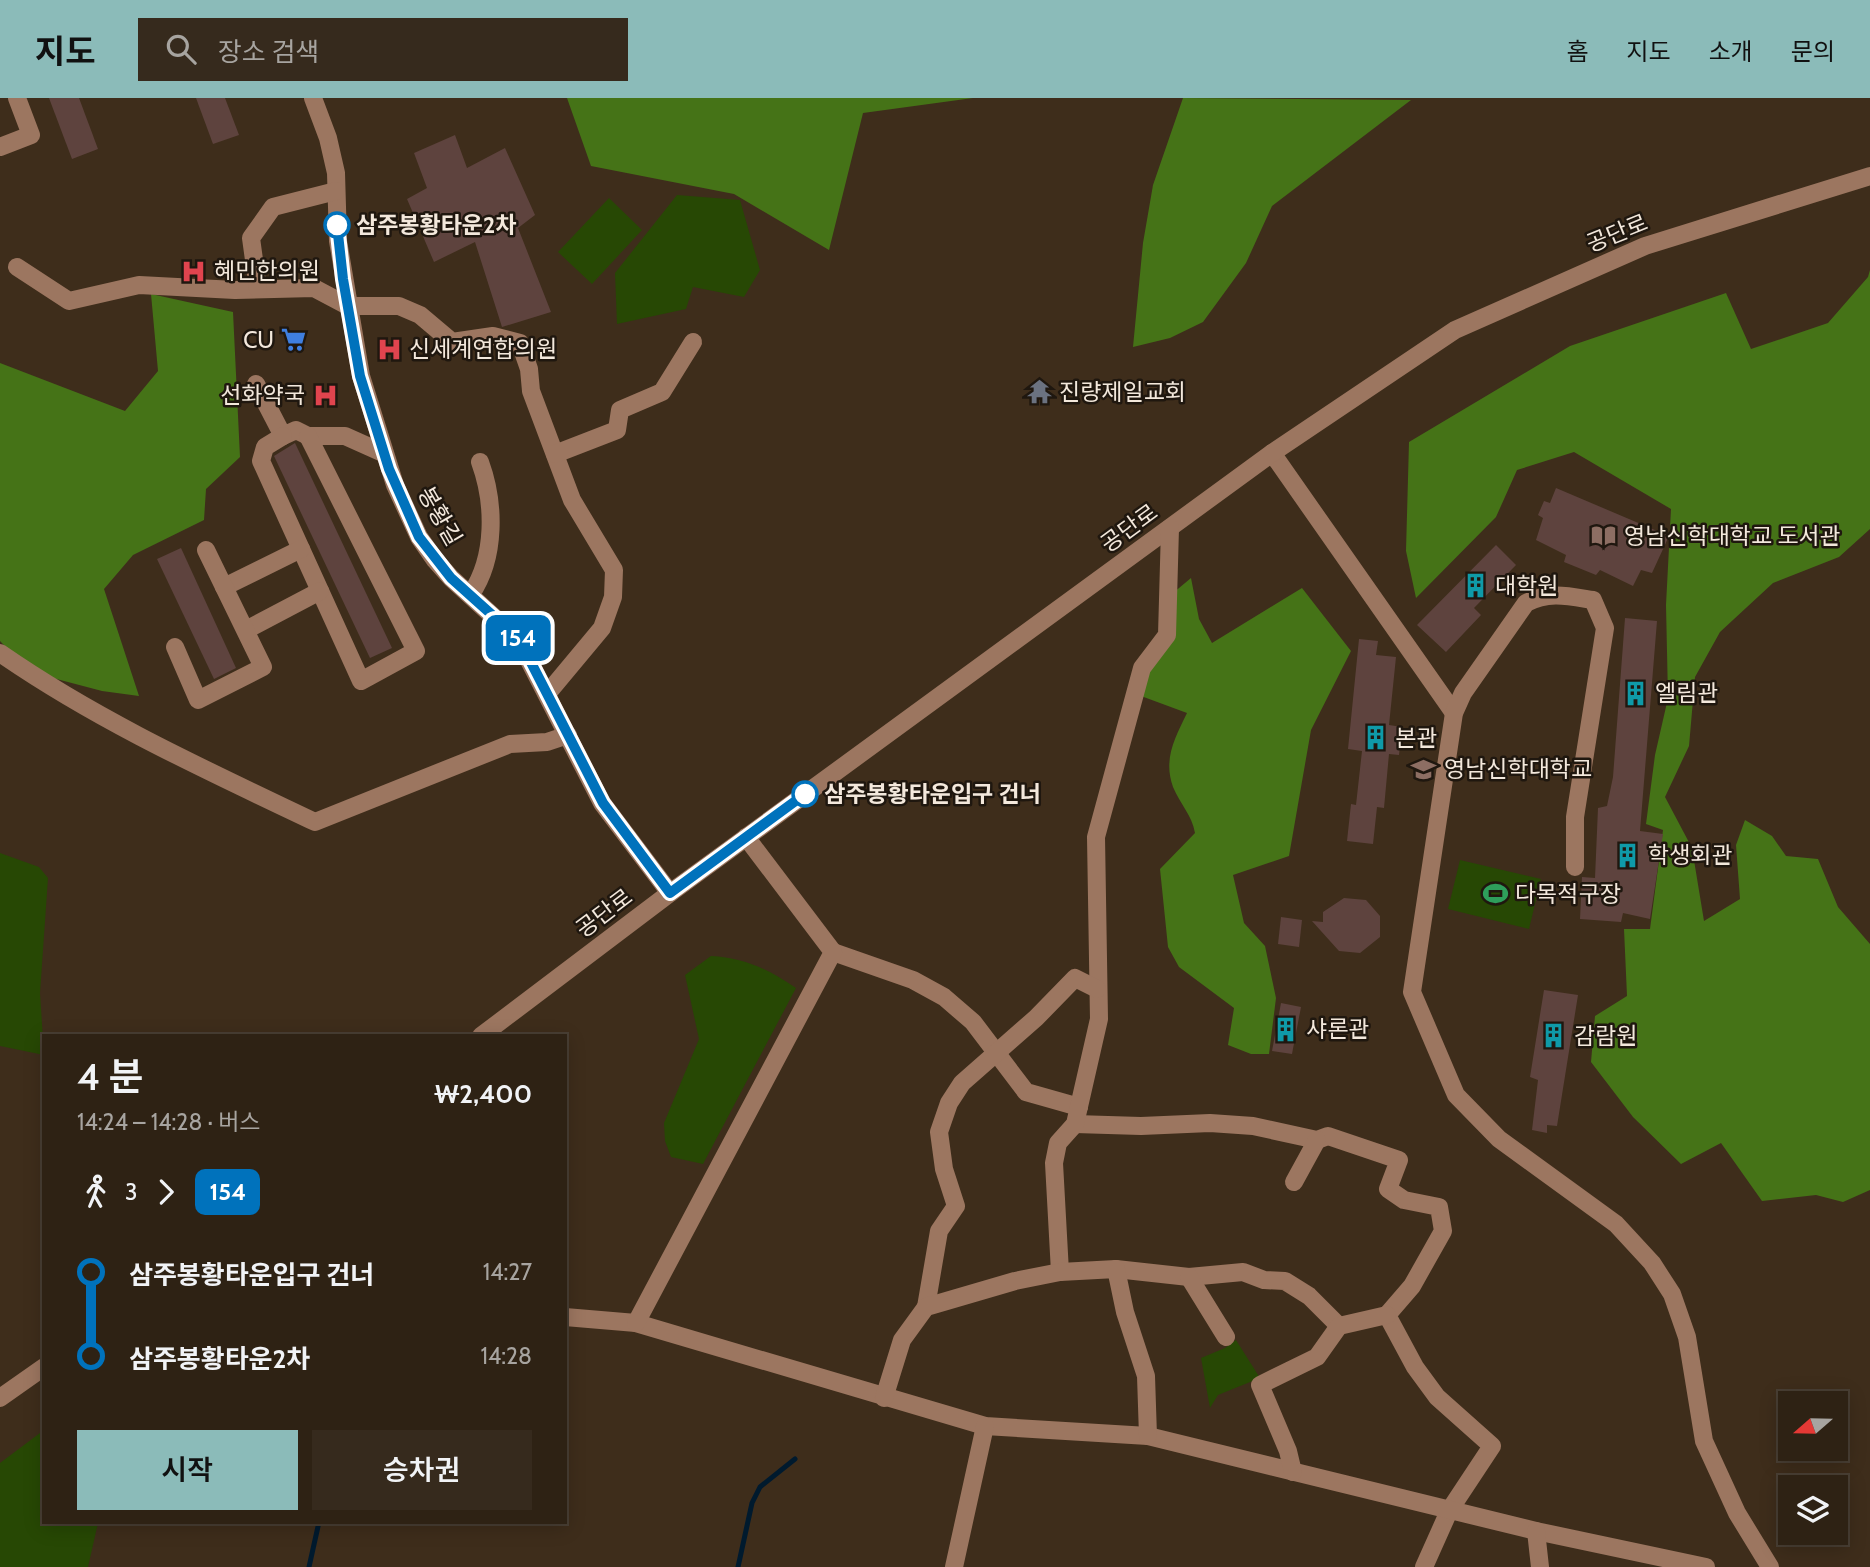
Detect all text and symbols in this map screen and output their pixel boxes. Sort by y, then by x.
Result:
search box [138,18,628,81]
icon: search [162,30,200,68]
text: 지도 [35,31,96,71]
text: 장소 검색 [218,36,319,68]
text: 홈 [1566,37,1588,66]
text: 지도 [1626,37,1671,66]
text: 소개 [1709,37,1753,66]
text: 문의 [1791,37,1835,66]
street label: 공단로 [1582,208,1652,258]
place label: 삼주봉황타운2차 [356,211,516,239]
marker: 삼주봉황타운2차 [324,212,350,238]
hospital icon: 혜민한의원 [180,257,208,285]
place label: 혜민한의원 [214,257,320,285]
place label: CU [243,326,274,354]
supermarket icon: CU [280,326,308,354]
hospital icon: 신세계연합의원 [375,335,403,363]
place label: 신세계연합의원 [409,335,557,363]
temple icon: 진량제일교회 [1025,378,1053,406]
place label: 진량제일교회 [1059,378,1186,406]
place label: 선화약국 [220,381,305,409]
hospital icon: 선화약국 [311,381,339,409]
street label: 봉황길 [412,482,468,550]
street label: 공단로 [1095,498,1163,558]
library icon: 영남신학대학교 도서관 [1590,522,1618,550]
place label: 영남신학대학교 도서관 [1624,522,1841,550]
building icon: 대학원 [1461,572,1489,600]
place label: 대학원 [1495,572,1558,600]
line badge: 154 [478,615,558,661]
text: 154 [500,623,536,652]
building icon: 엘림관 [1621,679,1649,707]
place label: 엘림관 [1655,679,1718,707]
building icon: 본관 [1361,724,1389,752]
place label: 본관 [1395,724,1437,752]
school or university icon: 영남신학대학교 [1410,755,1438,783]
place label: 영남신학대학교 [1444,755,1592,783]
place label: 삼주봉황타운입구 건너 [824,780,1041,808]
marker: 삼주봉황타운입구 건너 [792,781,818,807]
building icon: 학생회관 [1614,841,1642,869]
place label: 학생회관 [1648,841,1733,869]
sports icon: 다목적구장 [1481,880,1509,908]
place label: 다목적구장 [1515,880,1621,908]
street label: 공단로 [570,883,638,943]
building icon: 샤론관 [1272,1015,1300,1043]
place label: 샤론관 [1306,1015,1369,1043]
building icon: 감람원 [1540,1022,1568,1050]
place label: 감람원 [1574,1022,1637,1050]
text: 4 분 [77,1053,144,1100]
text: ₩2,400 [434,1078,532,1110]
text: 14:24 – 14:28 · 버스 [77,1108,261,1136]
icon: walk [77,1173,115,1211]
icon: forward [147,1173,185,1211]
text: 154 [209,1177,246,1206]
text: 3 [125,1178,137,1206]
text: 14:27 [483,1258,532,1286]
text: 삼주봉황타운입구 건너 [129,1259,374,1291]
text: 14:28 [480,1342,532,1370]
text: 삼주봉황타운2차 [129,1343,310,1375]
north arrow [1778,1391,1848,1461]
map controls [1778,1391,1848,1545]
button: 시작 [77,1430,298,1510]
button: 승차권 [312,1430,532,1510]
button: layers [1778,1475,1848,1545]

